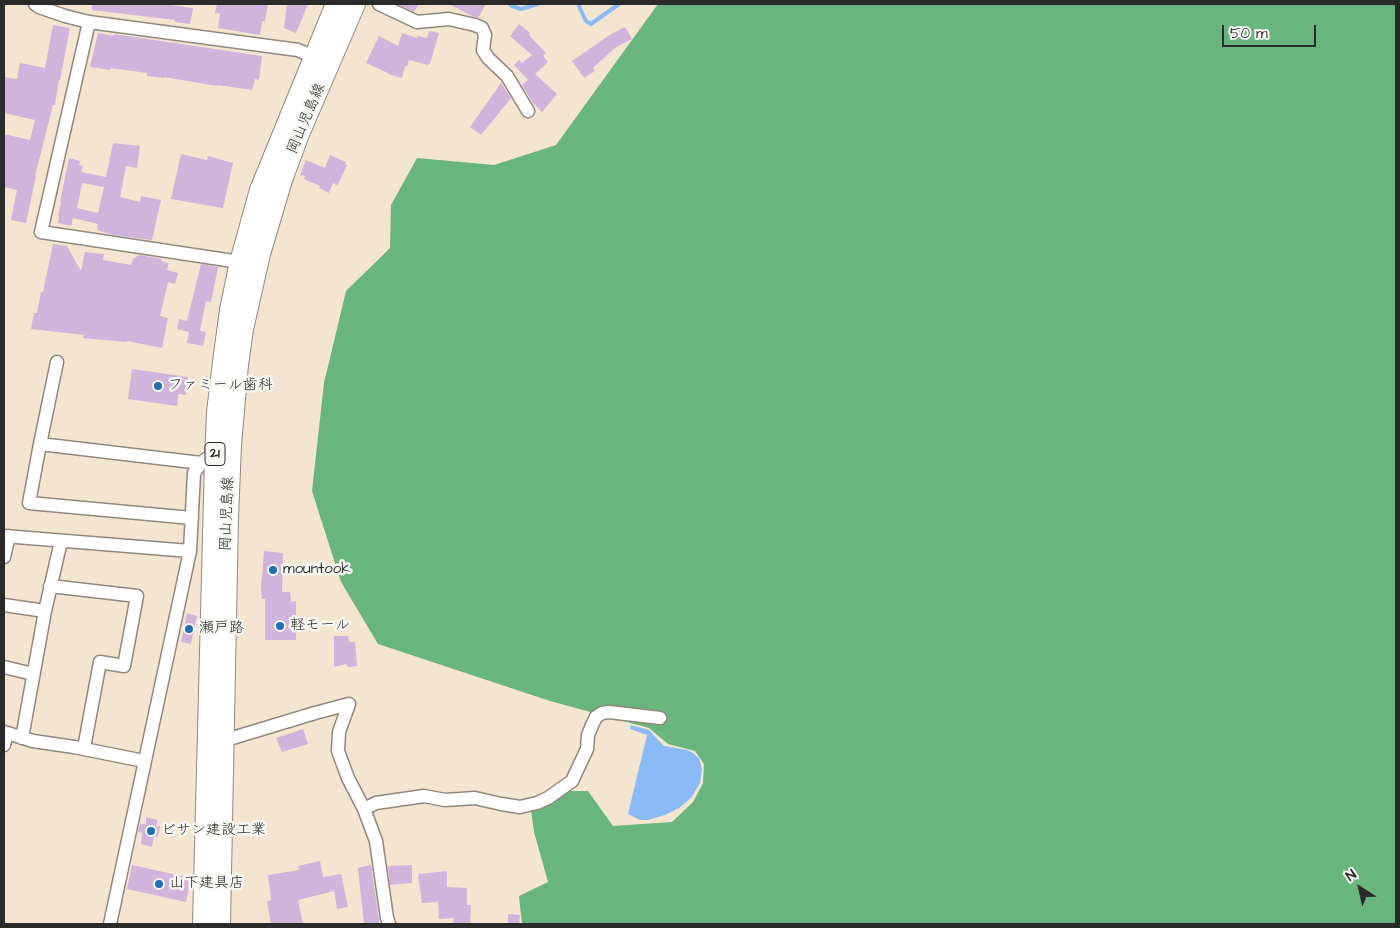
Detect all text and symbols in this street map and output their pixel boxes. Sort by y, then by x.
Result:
scale bar [1225,15,1319,47]
text: 50 m [1230,23,1268,44]
street label: 岡山児島線 [284,81,330,157]
place label: ファミール歯科 [168,377,273,395]
marker: ファミール歯科 [152,380,164,392]
road number: 21 [205,442,225,466]
street label: 岡山児島線 [218,476,238,552]
place label: mountook [283,561,350,579]
marker: mountook [267,564,279,576]
place label: 軽モール [290,617,350,635]
place label: 瀬戸路 [199,620,244,638]
marker: 軽モール [274,620,286,632]
marker: 瀬戸路 [183,623,195,635]
place label: ビサン建設工業 [161,822,266,840]
marker: ビサン建設工業 [145,825,157,837]
north arrow [1335,863,1385,913]
text: N [1342,865,1361,886]
place label: 山下建具店 [169,875,244,893]
marker: 山下建具店 [153,878,165,890]

